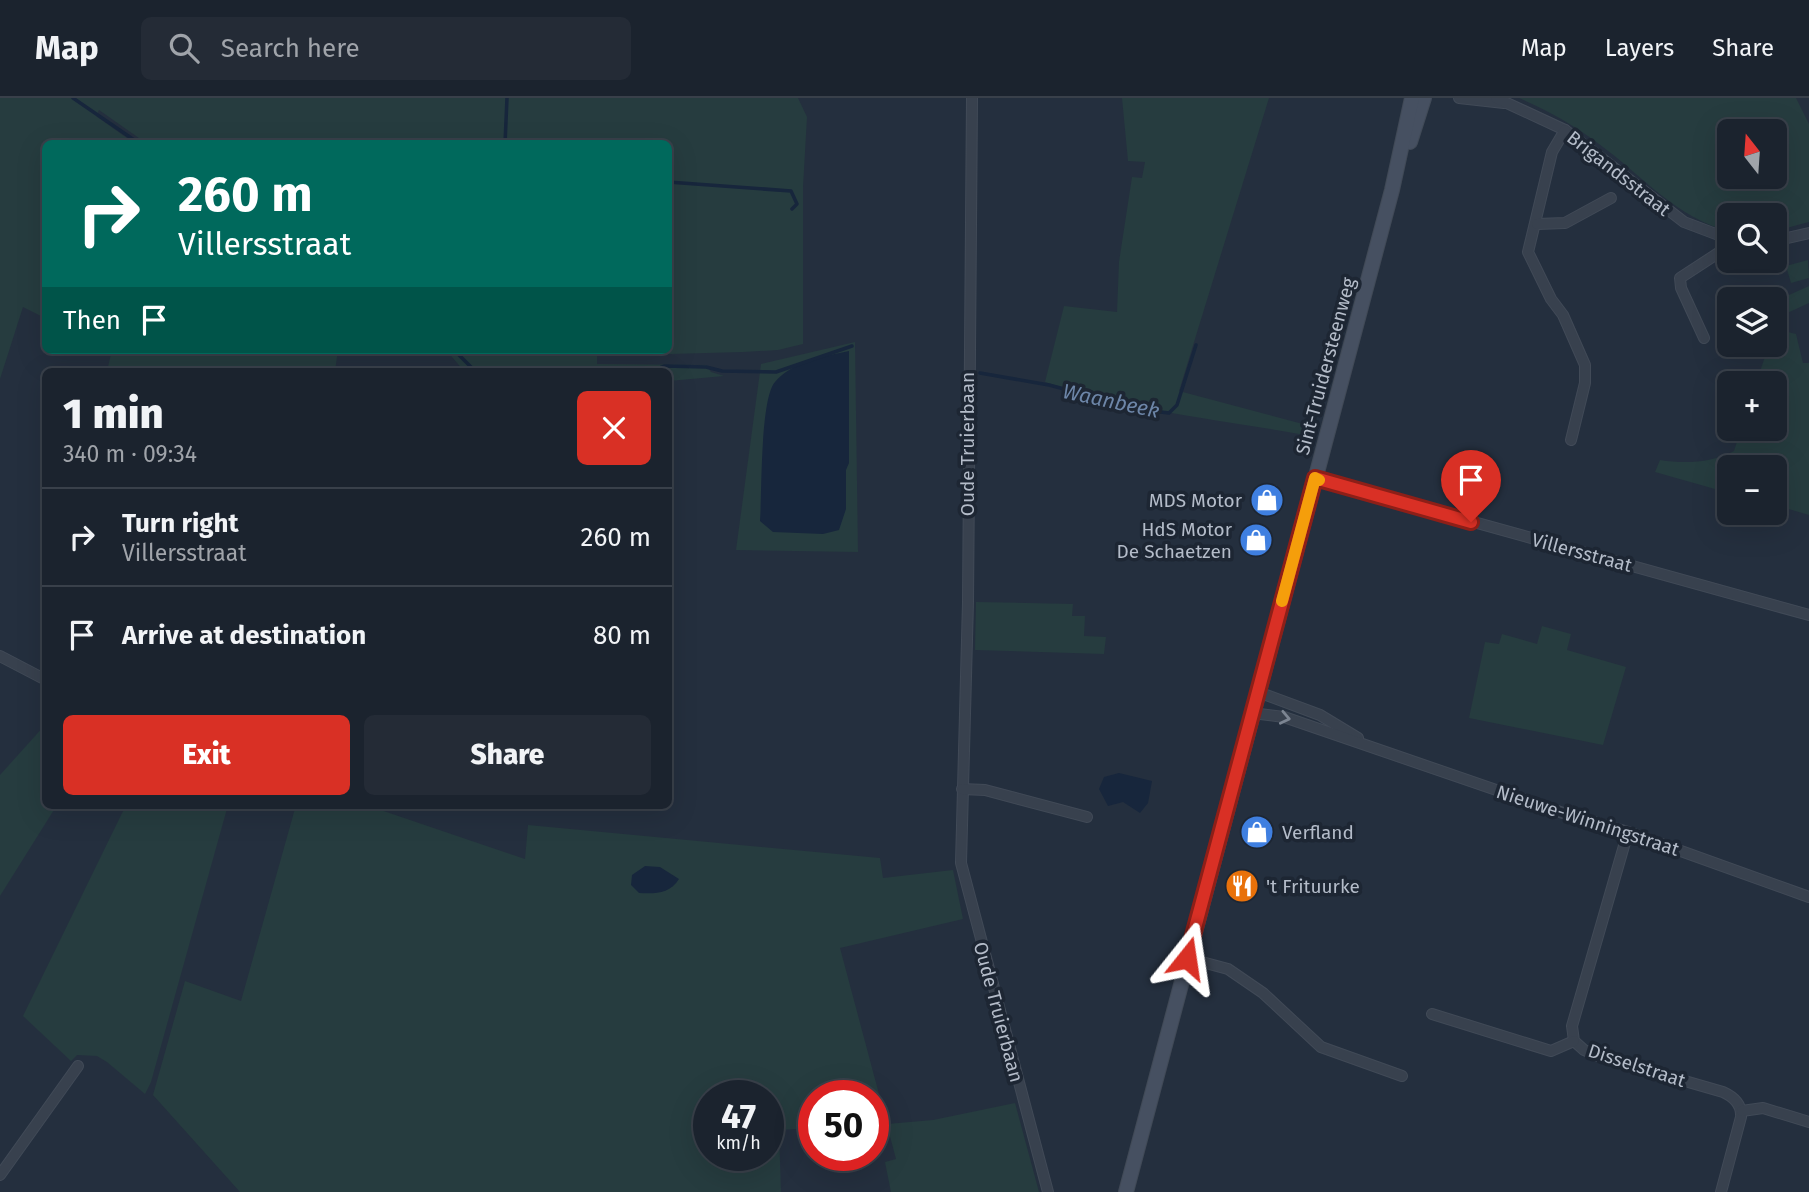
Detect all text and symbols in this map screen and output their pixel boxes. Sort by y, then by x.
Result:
search box [141,17,631,80]
text: Map [35,28,99,68]
icon: search [165,29,203,67]
text: Search here [221,33,360,64]
text: Map [1521,34,1567,62]
text: Layers [1605,34,1674,62]
text: Share [1712,34,1774,62]
north arrow [1717,119,1787,189]
map controls [1717,119,1787,525]
street label: Brigandsstraat [1562,126,1675,221]
text: 260 m [178,165,313,224]
icon: right [63,168,154,259]
button: search [1717,203,1787,273]
text: Villersstraat [178,225,351,263]
street label: Sint-Truidersteenweg [1291,275,1360,457]
button: layers [1717,287,1787,357]
icon: arrive [135,301,173,339]
text: Then [63,305,121,336]
button: + [1717,371,1787,441]
street label: Oude Truierbaan [956,372,979,516]
water label: Waanbeek [1060,378,1162,424]
text: 1 min [63,389,164,439]
button: close [577,391,651,465]
text: 340 m · 09:34 [63,440,197,468]
pin [1441,450,1501,522]
button: − [1717,455,1787,525]
icon: arrive [1452,461,1490,499]
shop icon: MDS Motor [1248,481,1286,519]
place label: MDS Motor [1149,489,1243,512]
text: Turn right [122,508,239,539]
icon: right [63,518,101,556]
place label: HdS Motor De Schaetzen [1117,518,1233,563]
shop icon: HdS Motor De Schaetzen [1237,521,1275,559]
text: 260 m [581,522,651,553]
street label: Villersstraat [1529,528,1635,577]
text: Villersstraat [122,539,247,567]
icon: arrive [63,616,101,654]
text: Arrive at destination [122,620,366,651]
text: 80 m [593,620,651,651]
one-way arrow [1279,710,1291,725]
button: Exit [63,715,350,795]
button: Share [364,715,651,795]
street label: Nieuwe-Winningstraat [1494,780,1682,861]
shop icon: Verfland [1238,813,1276,851]
place label: Verfland [1282,821,1354,844]
restaurant icon: 't Frituurke [1223,867,1261,905]
place label: 't Frituurke [1266,875,1360,898]
position arrow [1150,921,1224,995]
street label: Oude Truierbaan [969,939,1028,1085]
street label: Disselstraat [1585,1039,1689,1092]
speed limit sign: 50 [798,1080,889,1171]
text: 47 [721,1095,756,1137]
text: km/h [716,1132,761,1154]

